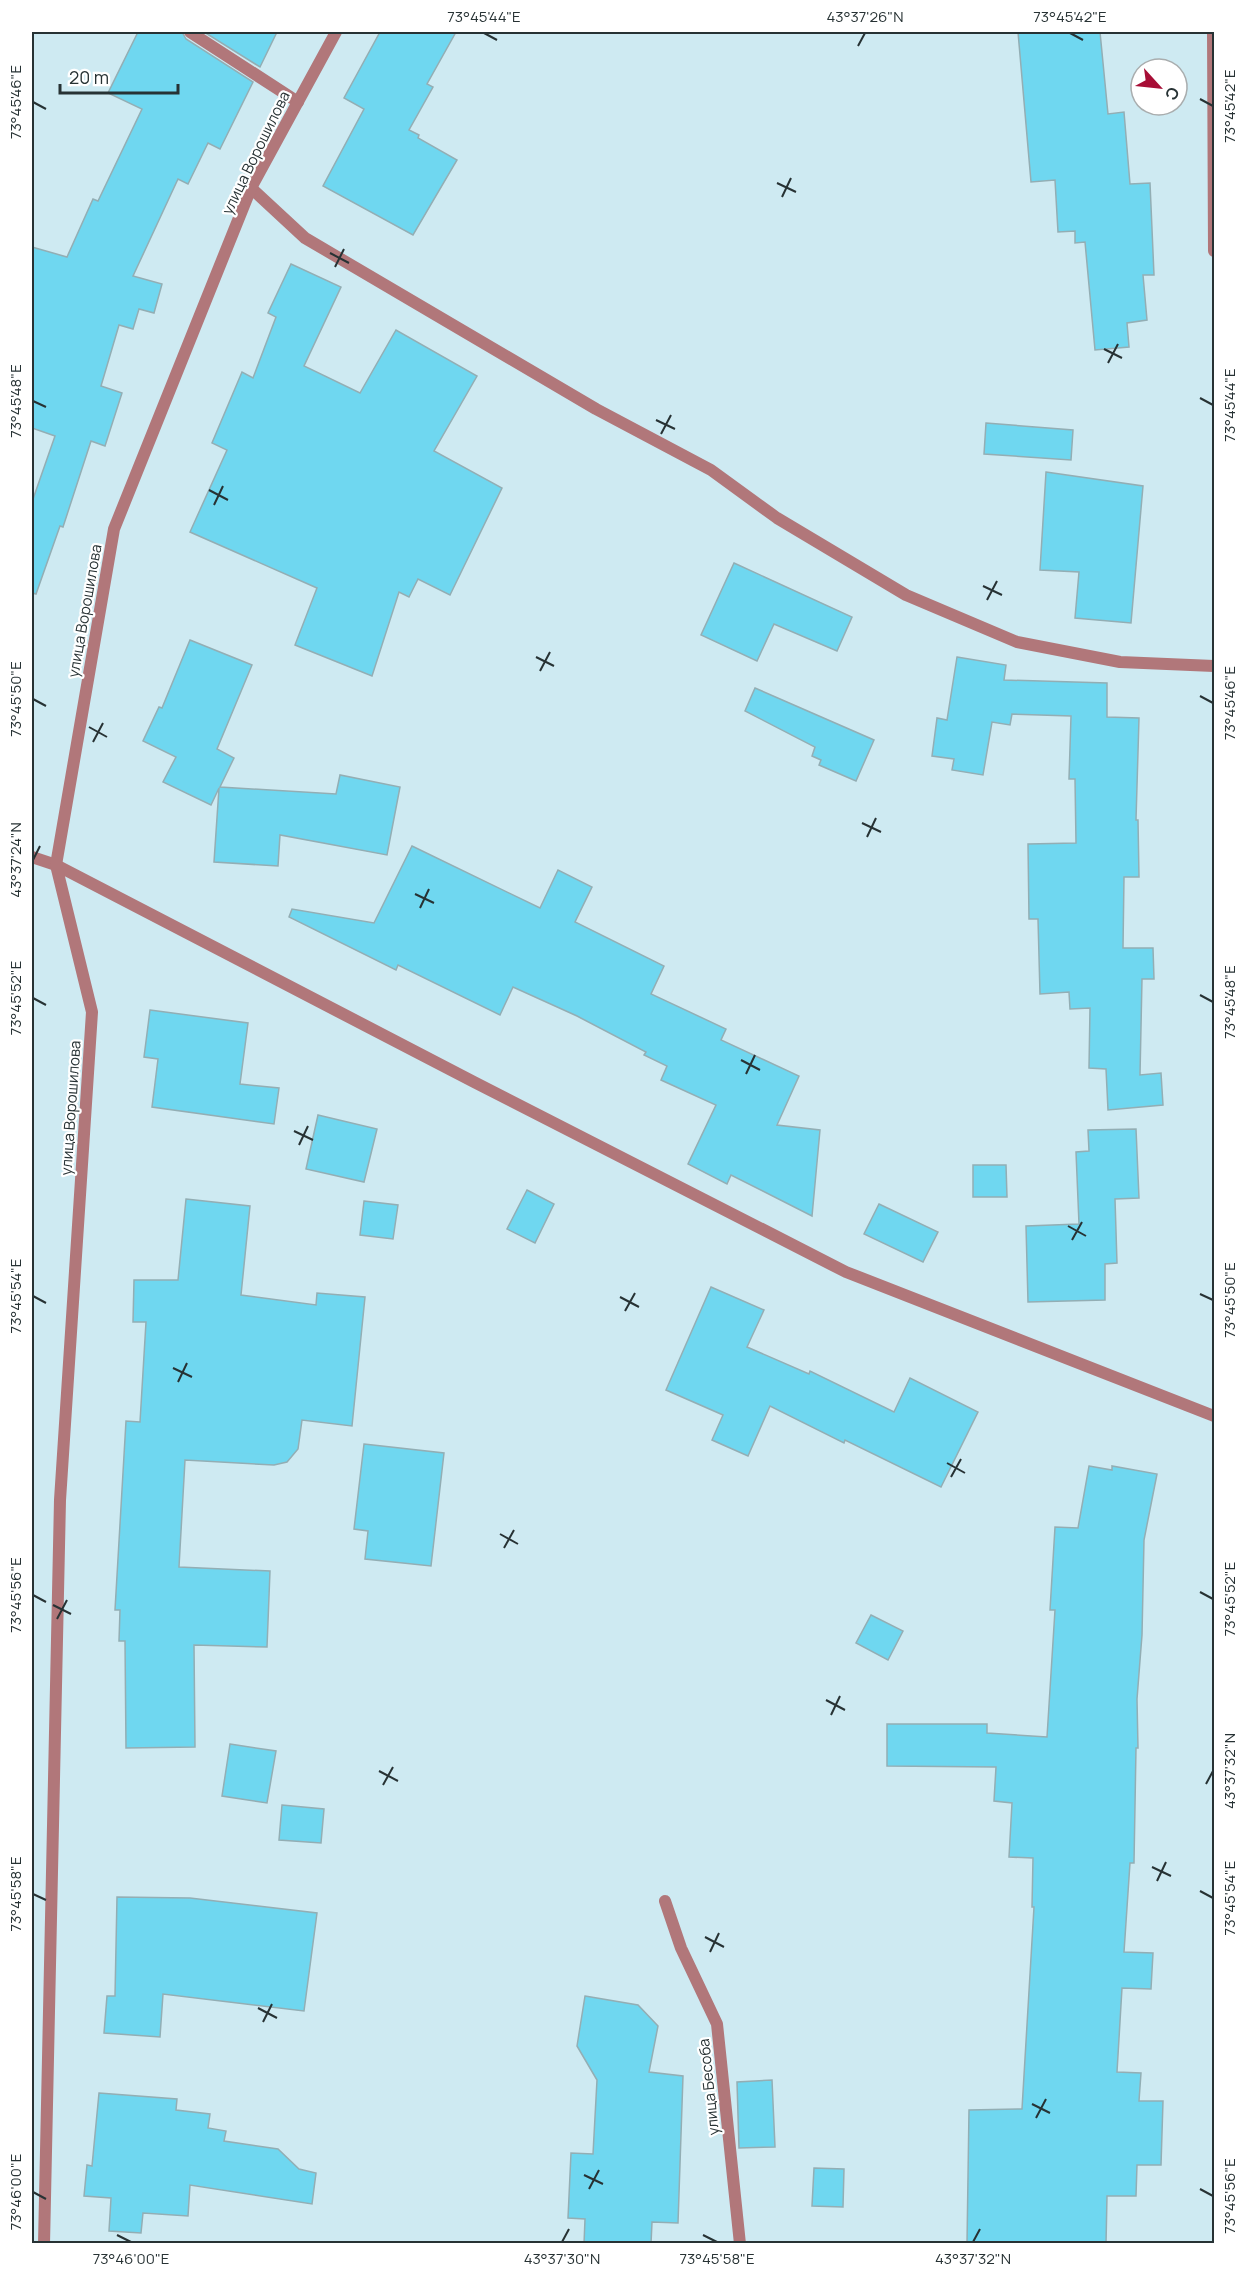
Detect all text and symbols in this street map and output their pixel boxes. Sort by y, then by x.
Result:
text: 73°45'44"E [447,6,521,27]
text: 43°37'26"N [827,6,903,27]
text: 73°45'42"E [1033,6,1107,27]
scale bar [60,57,178,95]
north arrow [1129,57,1189,117]
text: 73°45'46"E [5,65,26,139]
text: 20 m [69,65,109,89]
text: 73°45'42"E [1219,69,1240,143]
text: С [1160,84,1185,104]
street label: улица Ворошилова [217,88,295,218]
text: 73°45'48"E [5,364,26,438]
text: 73°45'44"E [1219,368,1240,442]
street label: улица Ворошилова [62,543,107,679]
text: 73°45'50"E [5,661,26,737]
text: 73°45'46"E [1219,666,1240,740]
text: 43°37'24"N [5,822,26,898]
text: 73°45'52"E [5,961,26,1035]
text: 73°45'48"E [1219,965,1240,1039]
street label: улица Ворошилова [55,1040,86,1176]
text: 73°45'54"E [5,1259,26,1333]
text: 73°45'50"E [1219,1262,1240,1338]
text: 73°45'56"E [5,1557,26,1633]
text: 73°45'52"E [1219,1562,1240,1636]
text: 43°37'32"N [1219,1733,1240,1809]
text: 73°45'58"E [5,1856,26,1932]
text: 73°45'54"E [1219,1861,1240,1935]
street label: улица Бесоба [693,2038,724,2137]
text: 73°46'00"E [5,2154,26,2230]
text: 73°45'56"E [1219,2158,1240,2234]
text: 73°46'00"E [93,2248,169,2269]
text: 43°37'30"N [524,2248,600,2269]
text: 73°45'58"E [679,2248,755,2269]
text: 43°37'32"N [935,2248,1011,2269]

